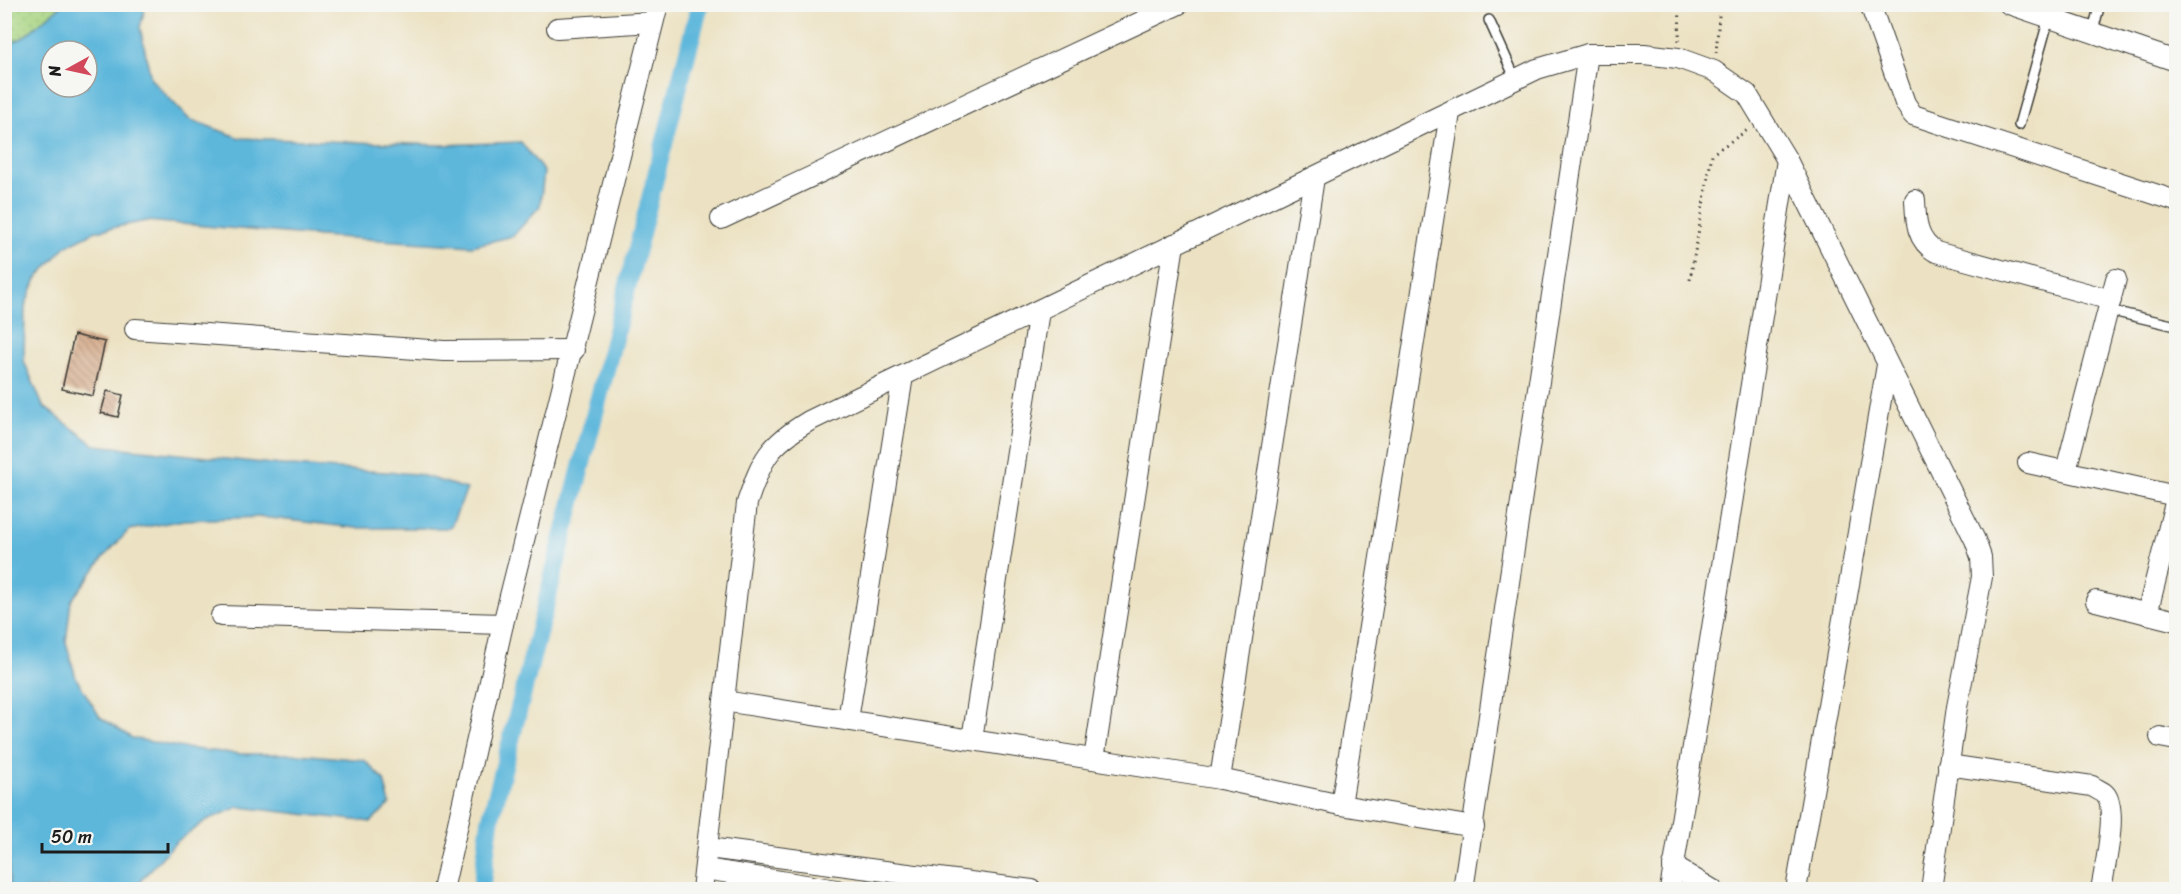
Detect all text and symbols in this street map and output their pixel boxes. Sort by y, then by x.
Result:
north arrow [39,39,99,99]
text: N [39,63,70,80]
scale bar [42,816,168,854]
text: 50 m [51,821,92,853]

